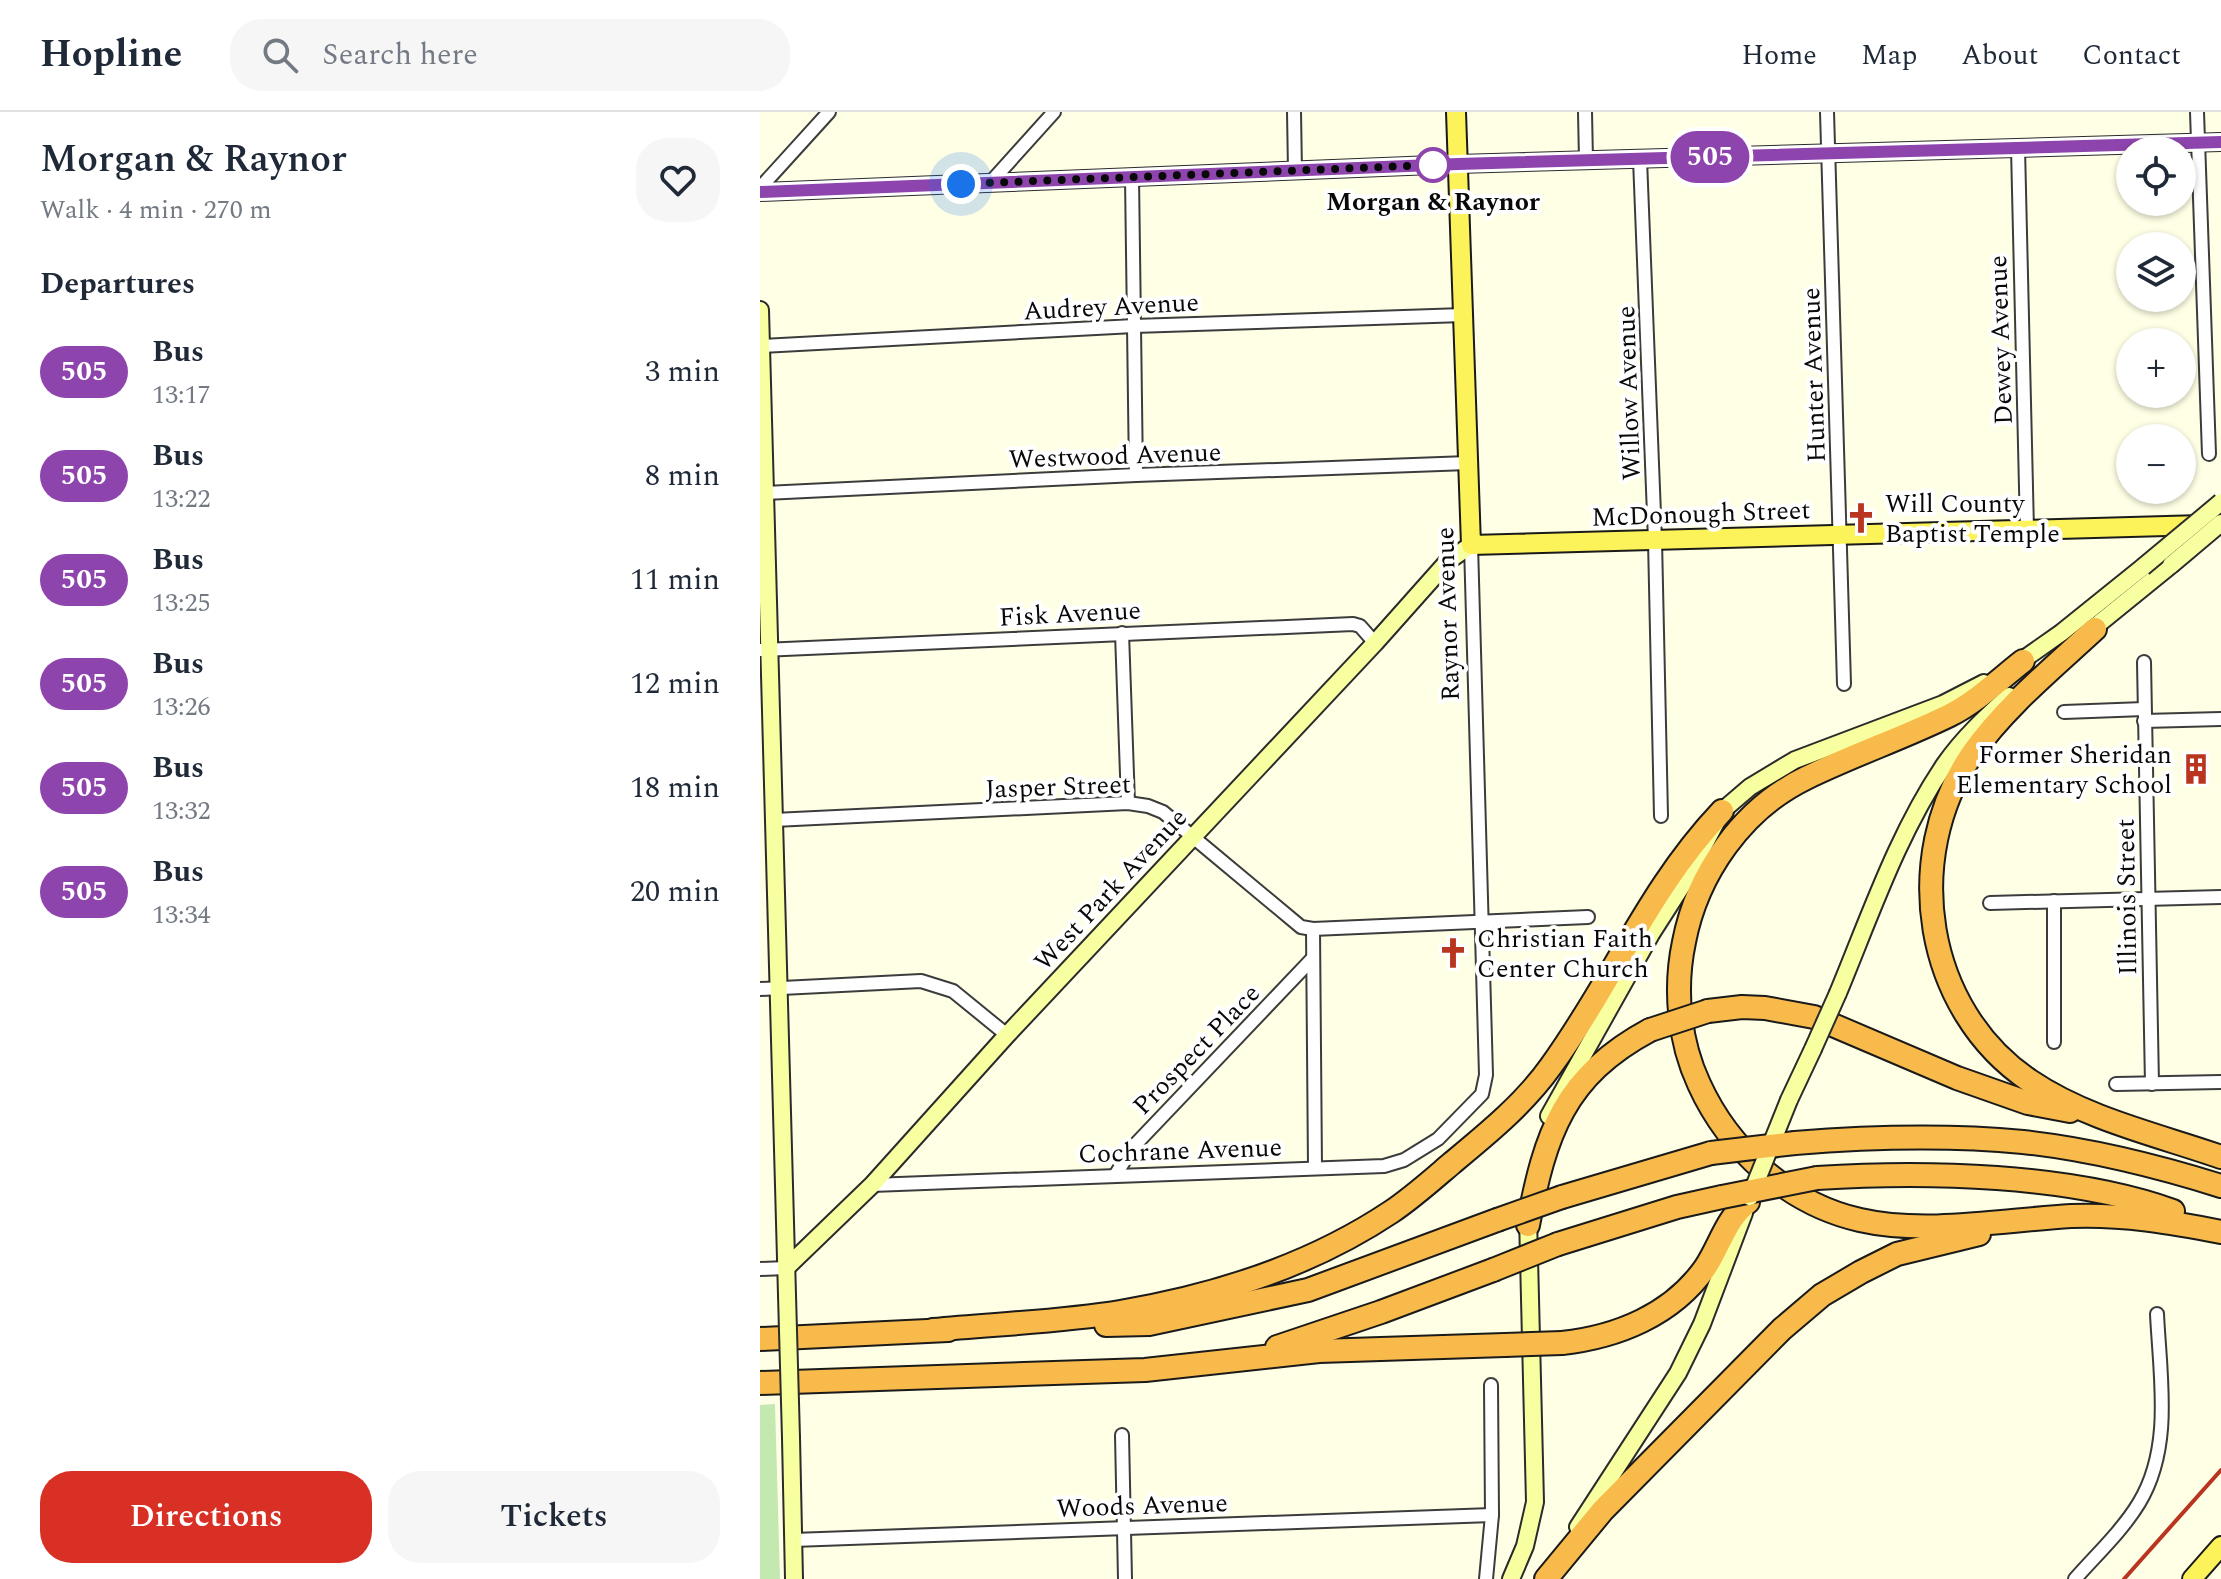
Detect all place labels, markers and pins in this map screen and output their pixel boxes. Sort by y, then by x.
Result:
marker: Morgan & Raynor [1416,148,1450,182]
place label: Morgan & Raynor [1326,182,1541,222]
place label: Will County Baptist Temple [1885,484,2060,554]
church icon: Will County Baptist Temple [1844,501,1878,535]
place label: Former Sheridan Elementary School [1956,735,2172,805]
building icon: Former Sheridan Elementary School [2179,752,2213,786]
place label: Christian Faith Center Church [1477,919,1653,989]
church icon: Christian Faith Center Church [1436,936,1470,970]

